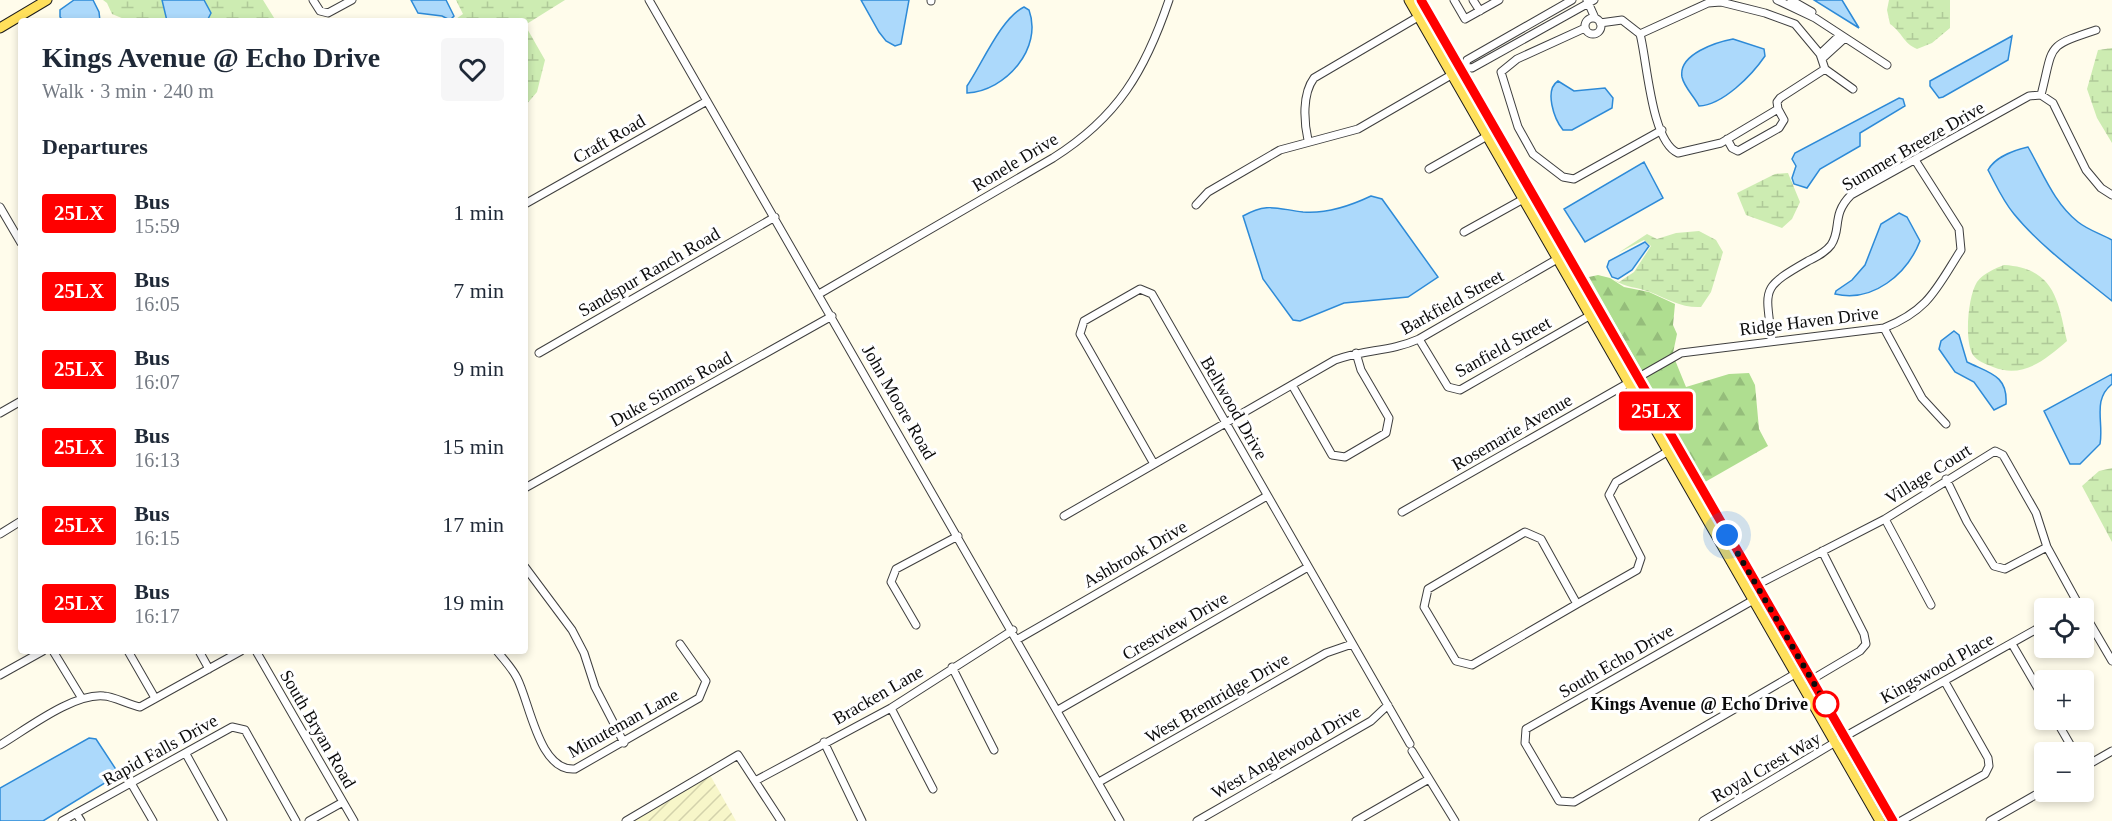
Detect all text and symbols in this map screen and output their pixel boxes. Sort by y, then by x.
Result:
button: heart [441,38,504,101]
text: Kings Avenue @ Echo Drive [42,42,380,73]
text: Walk · 3 min · 240 m [42,80,214,102]
street label: Summer Breeze Drive [1838,97,1988,195]
street label: Craft Road [570,110,648,168]
street label: Ronele Drive [969,129,1062,195]
text: Departures [42,134,148,159]
text: Bus [134,189,170,214]
text: 1 min [453,200,504,225]
text: 25LX [54,201,104,225]
text: 15:59 [134,215,180,237]
street label: Sandspur Ranch Road [575,223,723,321]
street label: Barkfield Street [1397,266,1507,338]
text: Bus [134,267,170,292]
text: 7 min [453,278,504,303]
text: 25LX [54,279,104,303]
text: 16:05 [134,293,180,315]
street label: Ridge Haven Drive [1738,303,1880,339]
street label: Sanfield Street [1452,312,1554,382]
street label: John Moore Road [858,341,940,463]
text: Bus [134,345,170,370]
street label: Duke Simms Road [607,347,735,431]
street label: Bellwood Drive [1196,353,1272,463]
text: 9 min [453,356,504,381]
text: 25LX [54,357,104,381]
text: 16:07 [134,371,180,393]
street label: Rosemarie Avenue [1448,390,1576,474]
line badge: 25LX [1614,392,1698,430]
text: 25LX [1631,399,1681,423]
text: Bus [134,423,170,448]
text: 15 min [442,434,504,459]
text: 25LX [54,435,104,459]
street label: Village Court [1881,440,1975,508]
text: 16:13 [134,449,180,471]
text: Bus [134,501,170,526]
text: 17 min [442,512,504,537]
text: 25LX [54,513,104,537]
street label: Ashbrook Drive [1080,516,1190,592]
your location [1712,520,1742,550]
text: 16:15 [134,527,180,549]
text: Bus [134,579,170,604]
street label: Crestview Drive [1119,588,1231,664]
text: 19 min [442,590,504,615]
text: 25LX [54,591,104,615]
map controls [2034,598,2094,802]
button: locate [2034,598,2094,658]
text: 16:17 [134,605,180,627]
street label: South Echo Drive [1555,620,1677,702]
street label: Kingswood Place [1877,629,1997,707]
street label: West Brentridge Drive [1142,649,1292,747]
street label: Bracken Lane [830,661,926,729]
street label: South Bryan Road [276,666,360,792]
button: + [2034,670,2094,730]
street label: Minuteman Lane [564,684,682,762]
marker: Kings Avenue @ Echo Drive [1813,691,1839,717]
place label: Kings Avenue @ Echo Drive [1591,694,1808,714]
street label: West Anglewood Drive [1208,701,1364,803]
street label: Rapid Falls Drive [99,710,221,790]
street label: Royal Crest Way [1708,728,1824,806]
button: − [2034,742,2094,802]

